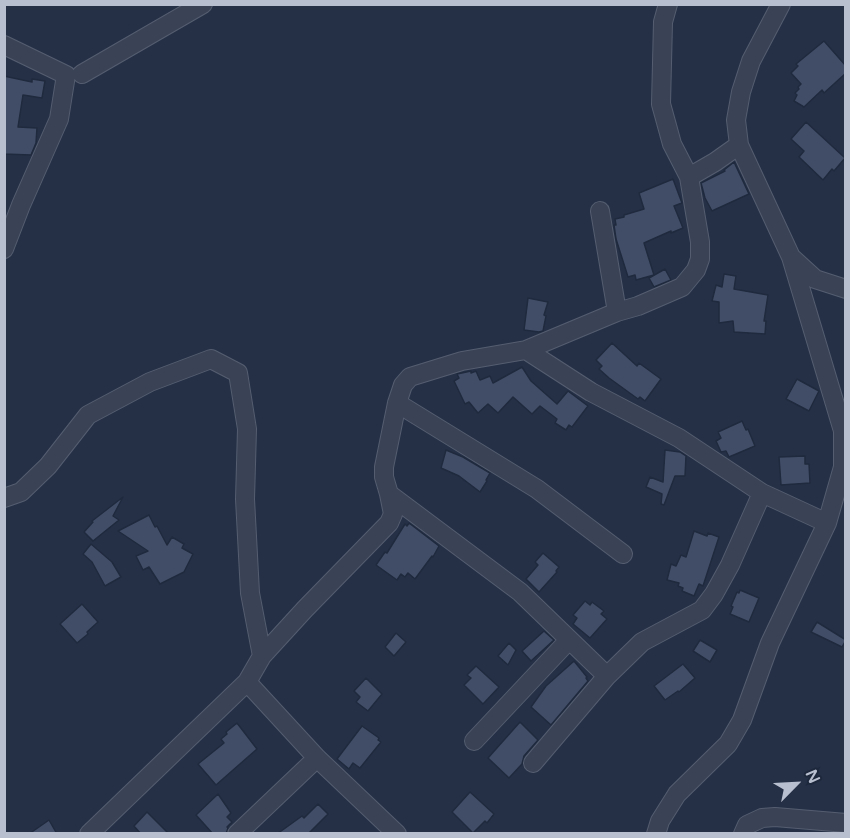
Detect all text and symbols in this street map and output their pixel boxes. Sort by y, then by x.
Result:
north arrow [766,754,826,814]
text: N [801,767,824,787]

